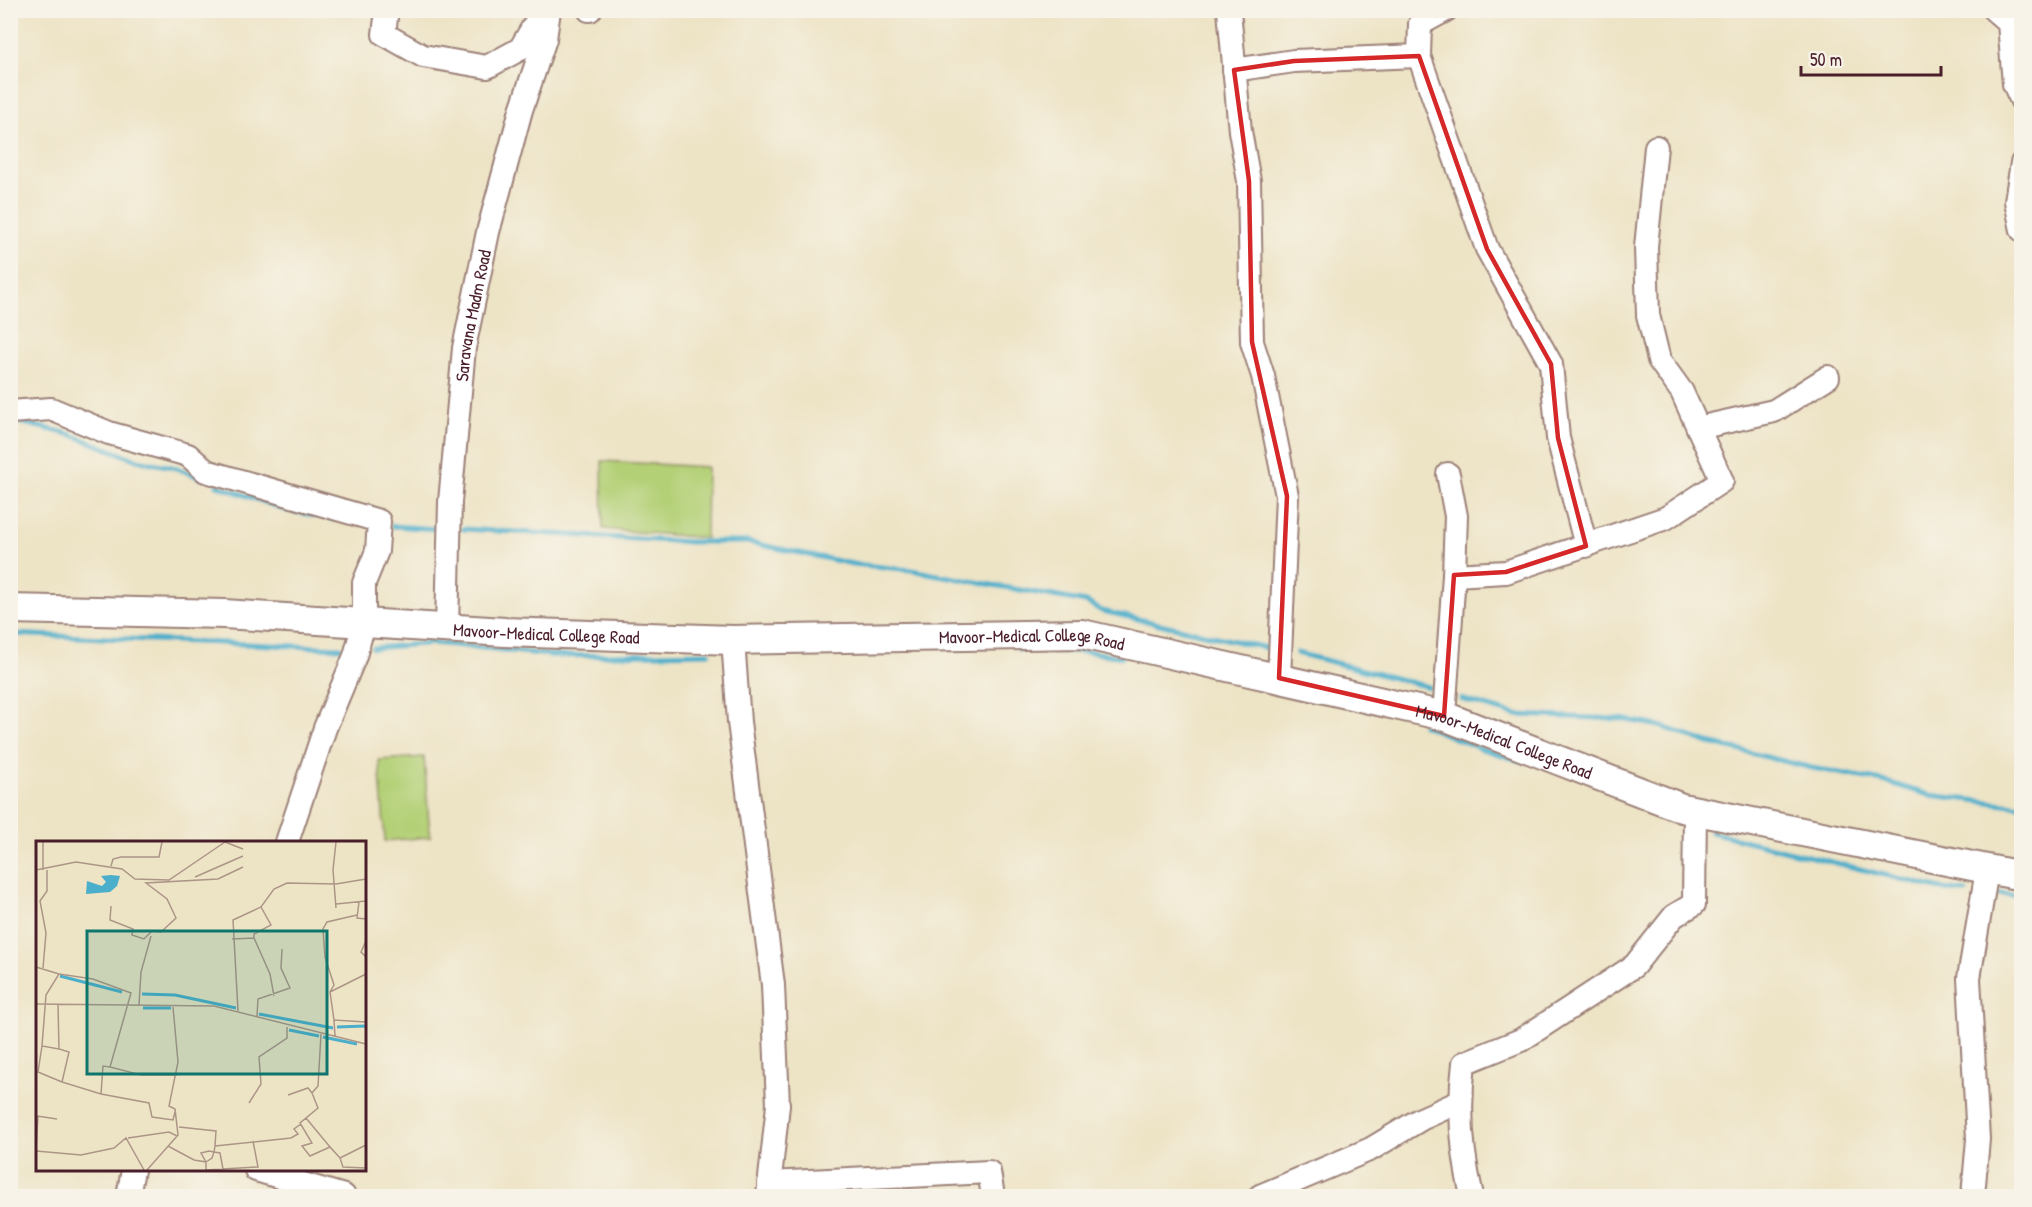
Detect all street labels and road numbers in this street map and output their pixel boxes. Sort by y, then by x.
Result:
street label: Saravana Madm Road [449,247,497,383]
street label: Mavoor-Medical College Road [452,616,640,649]
street label: Mavoor-Medical College Road [939,621,1127,656]
street label: Mavoor-Medical College Road [1414,698,1596,785]

